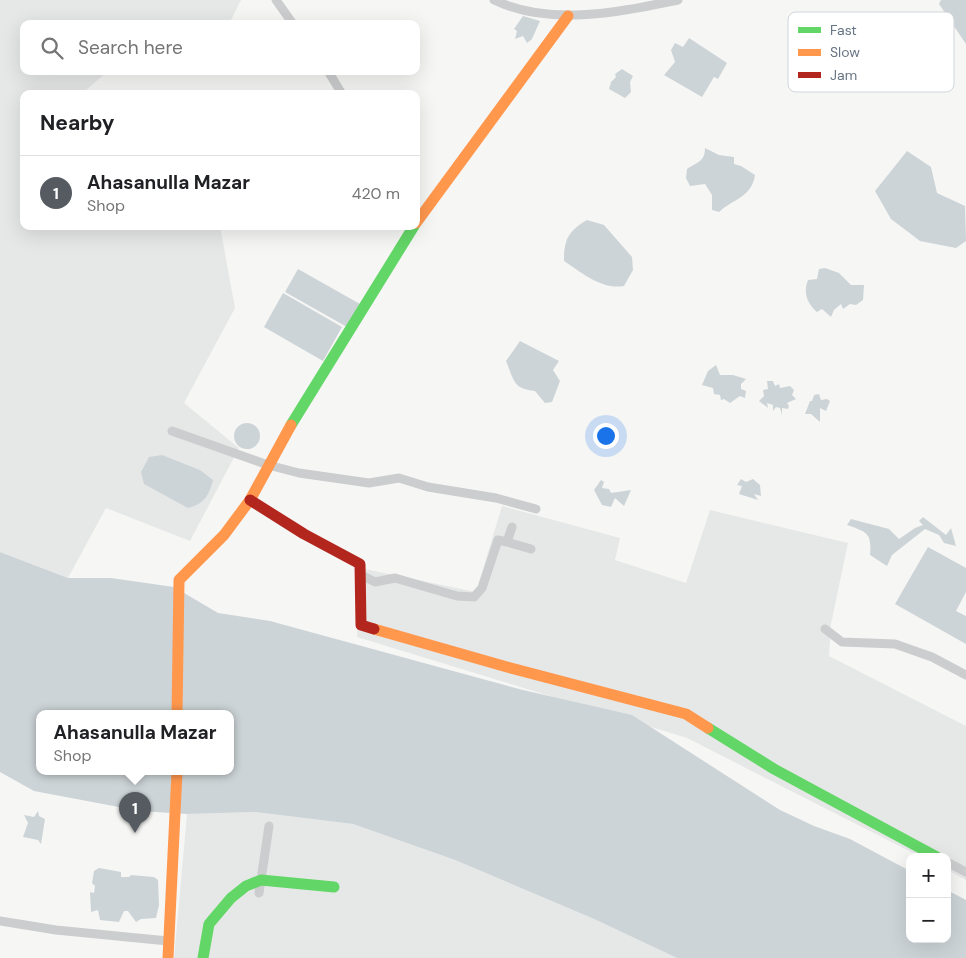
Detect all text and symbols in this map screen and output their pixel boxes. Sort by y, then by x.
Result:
legend [788,12,954,92]
search box [20,20,420,75]
text: Fast [830,21,857,39]
icon: search [38,34,66,62]
text: Search here [78,35,183,60]
text: Slow [830,43,860,61]
text: Jam [830,66,857,84]
text: Nearby [40,109,114,137]
text: Ahasanulla Mazar [87,170,250,195]
text: 1 [53,183,59,204]
text: 420 m [352,183,400,204]
text: Shop [87,195,125,216]
your location [593,423,619,449]
popup [36,710,234,775]
text: Ahasanulla Mazar [54,720,216,745]
text: Shop [54,745,92,766]
pin: 1 [119,792,151,833]
map controls [906,853,951,943]
button: + [906,853,951,898]
button: − [906,898,951,943]

